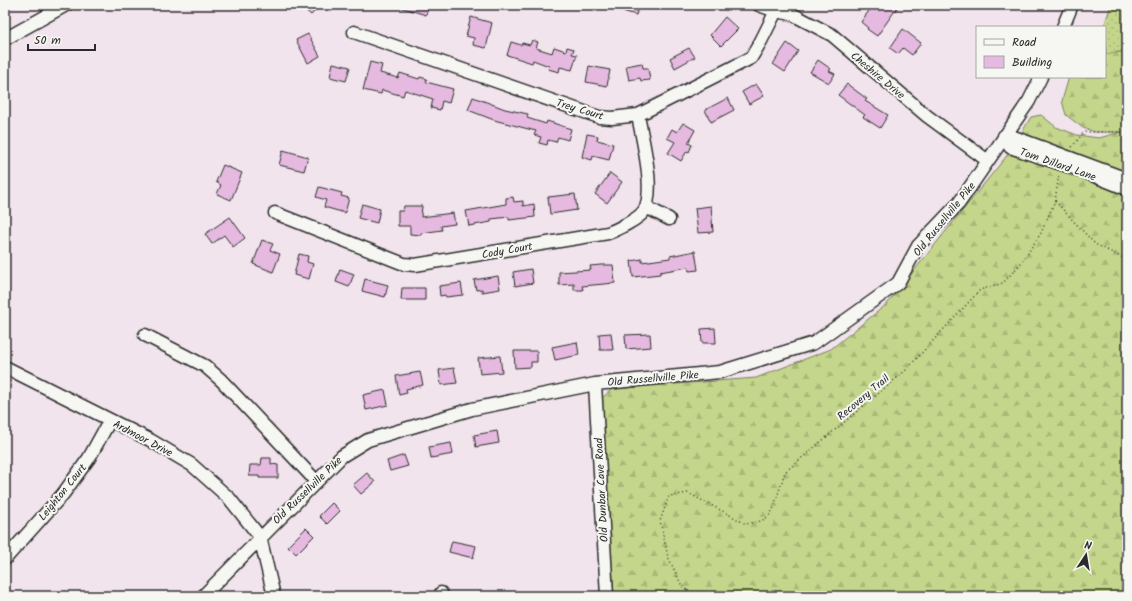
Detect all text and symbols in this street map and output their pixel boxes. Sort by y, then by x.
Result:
scale bar [28,26,95,52]
legend [976,26,1106,78]
text: 50 m [34,31,61,50]
text: Road [1012,33,1037,52]
street label: Cheshire Drive [846,47,909,104]
text: Building [1012,53,1052,72]
street label: Trey Court [554,94,606,126]
street label: Tom Dillard Lane [1017,143,1098,186]
street label: Old Russellville Pike [909,178,981,261]
street label: Cody Court [480,238,535,264]
street label: Old Russellville Pike [607,366,699,392]
street label: Recovery Trail [833,370,894,425]
street label: Ardmoor Drive [109,416,176,462]
street label: Old Dunbar Cave Road [590,437,614,543]
street label: Old Russellville Pike [269,452,347,529]
street label: Leighton Court [34,460,92,525]
north arrow [1066,535,1106,575]
text: N [1083,537,1093,556]

